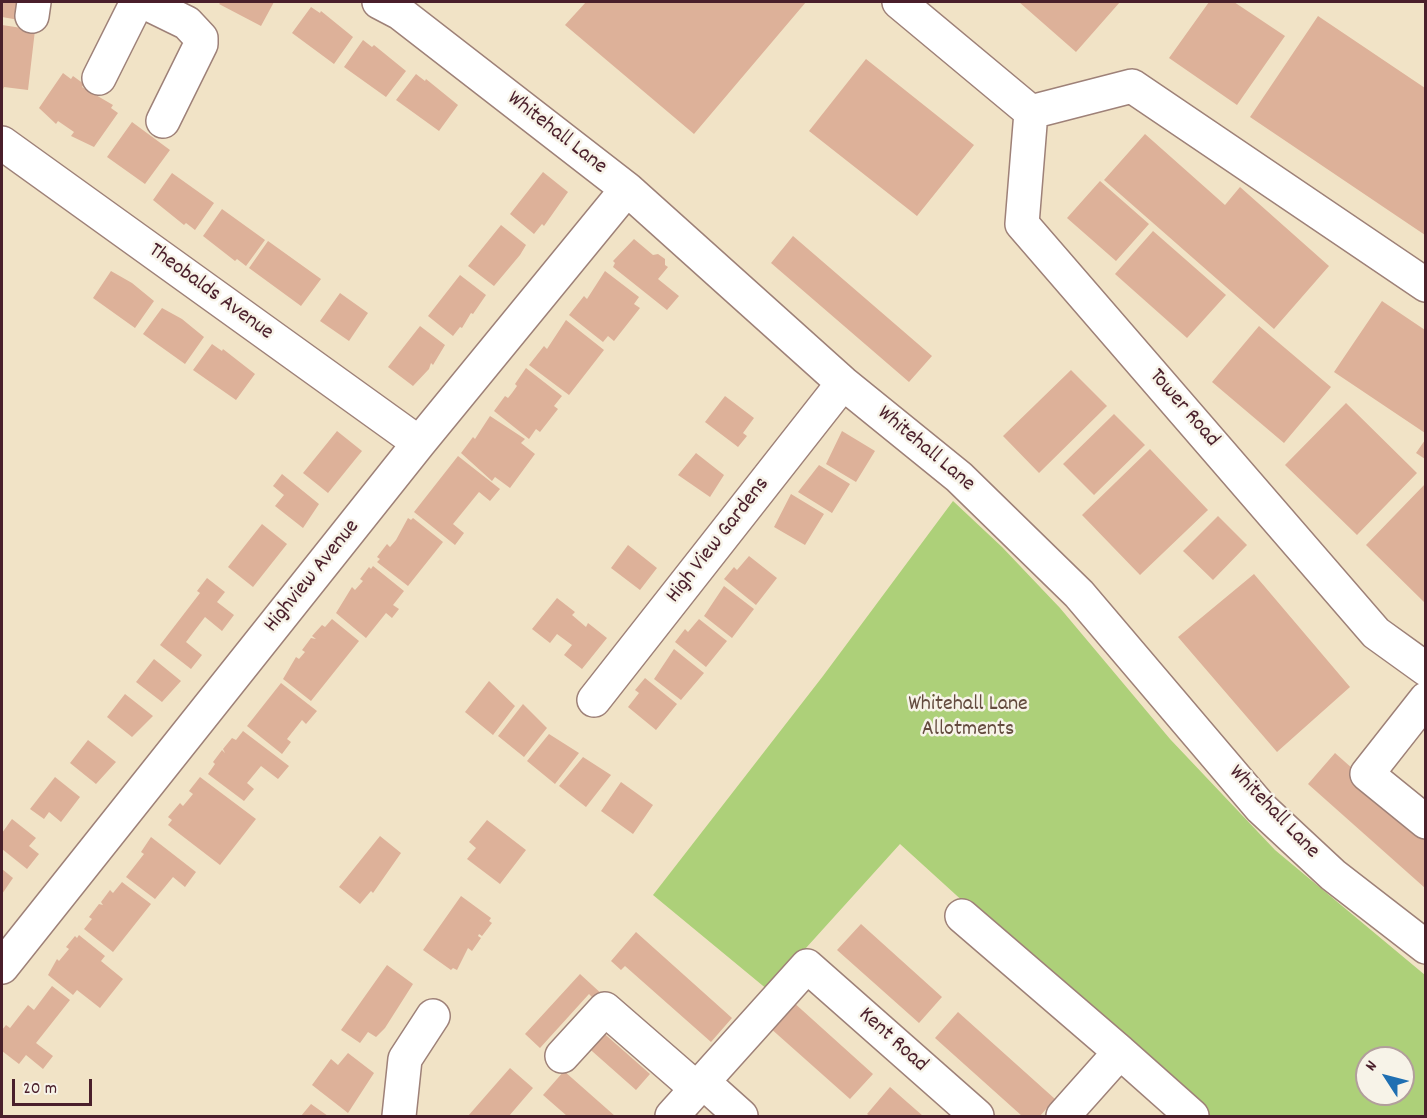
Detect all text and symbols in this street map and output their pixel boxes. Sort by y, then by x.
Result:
street label: Whitehall Lane [501,87,611,181]
street label: Theobalds Avenue [142,239,278,347]
street label: Tower Road [1142,365,1224,453]
street label: Whitehall Lane [871,401,979,499]
street label: High View Gardens [662,473,776,609]
street label: Highview Avenue [260,515,366,639]
park label: Whitehall Lane Allotments [908,693,1028,744]
street label: Whitehall Lane [1222,761,1324,865]
street label: Kent Road [852,1003,932,1079]
north arrow [1355,1046,1415,1106]
text: N [1360,1056,1383,1076]
scale bar [15,1067,94,1105]
text: 20 m [23,1077,57,1102]

